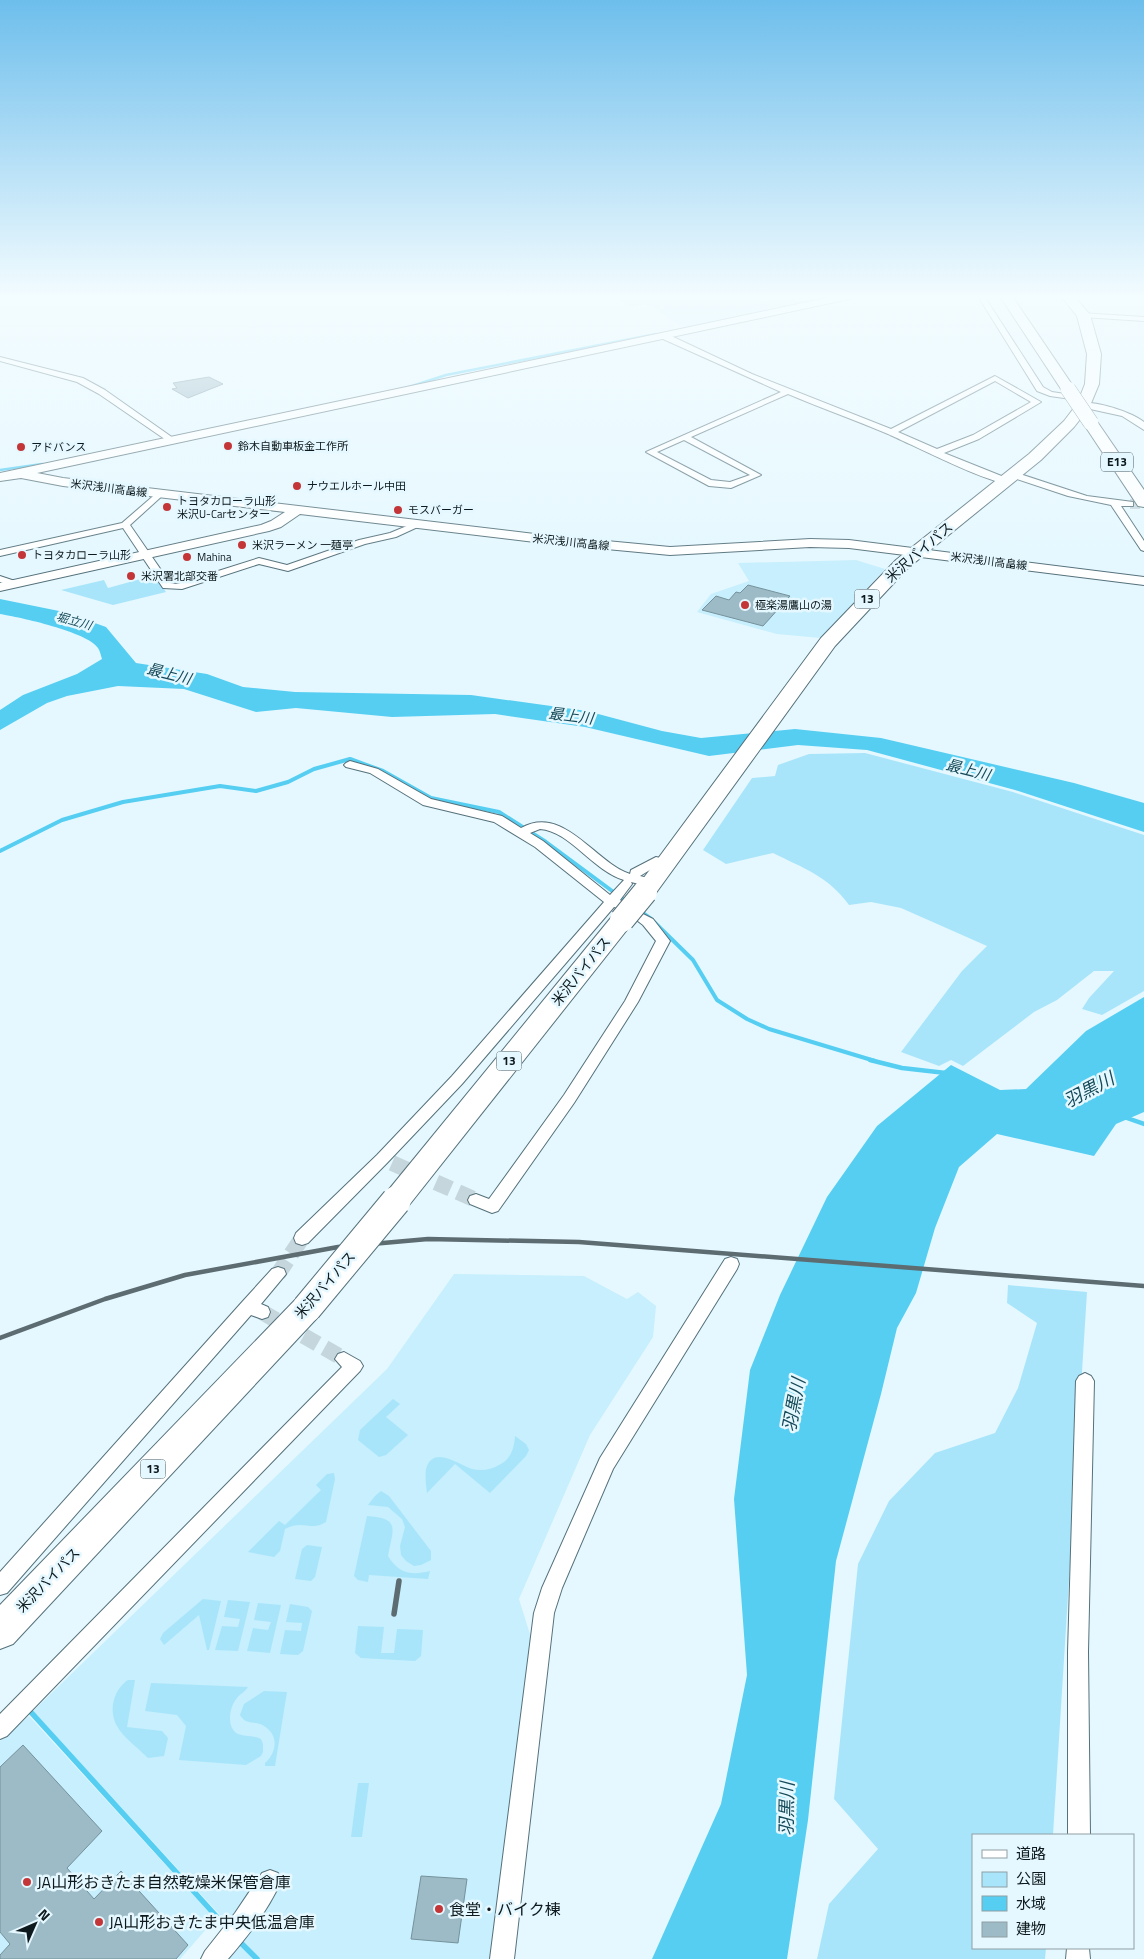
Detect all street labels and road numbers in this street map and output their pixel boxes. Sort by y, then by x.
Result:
road number: E13 [1101,452,1133,472]
street label: 米沢浅川高畠線 [70,475,148,501]
street label: 米沢バイパス [880,516,957,587]
street label: 米沢浅川高畠線 [532,530,610,554]
street label: 米沢浅川高畠線 [950,548,1028,574]
road number: 13 [854,590,880,608]
street label: 米沢バイパス [546,932,615,1010]
road number: 13 [496,1052,522,1070]
street label: 米沢バイパス [289,1246,360,1323]
road number: 13 [140,1460,166,1478]
street label: 米沢バイパス [11,1542,84,1617]

